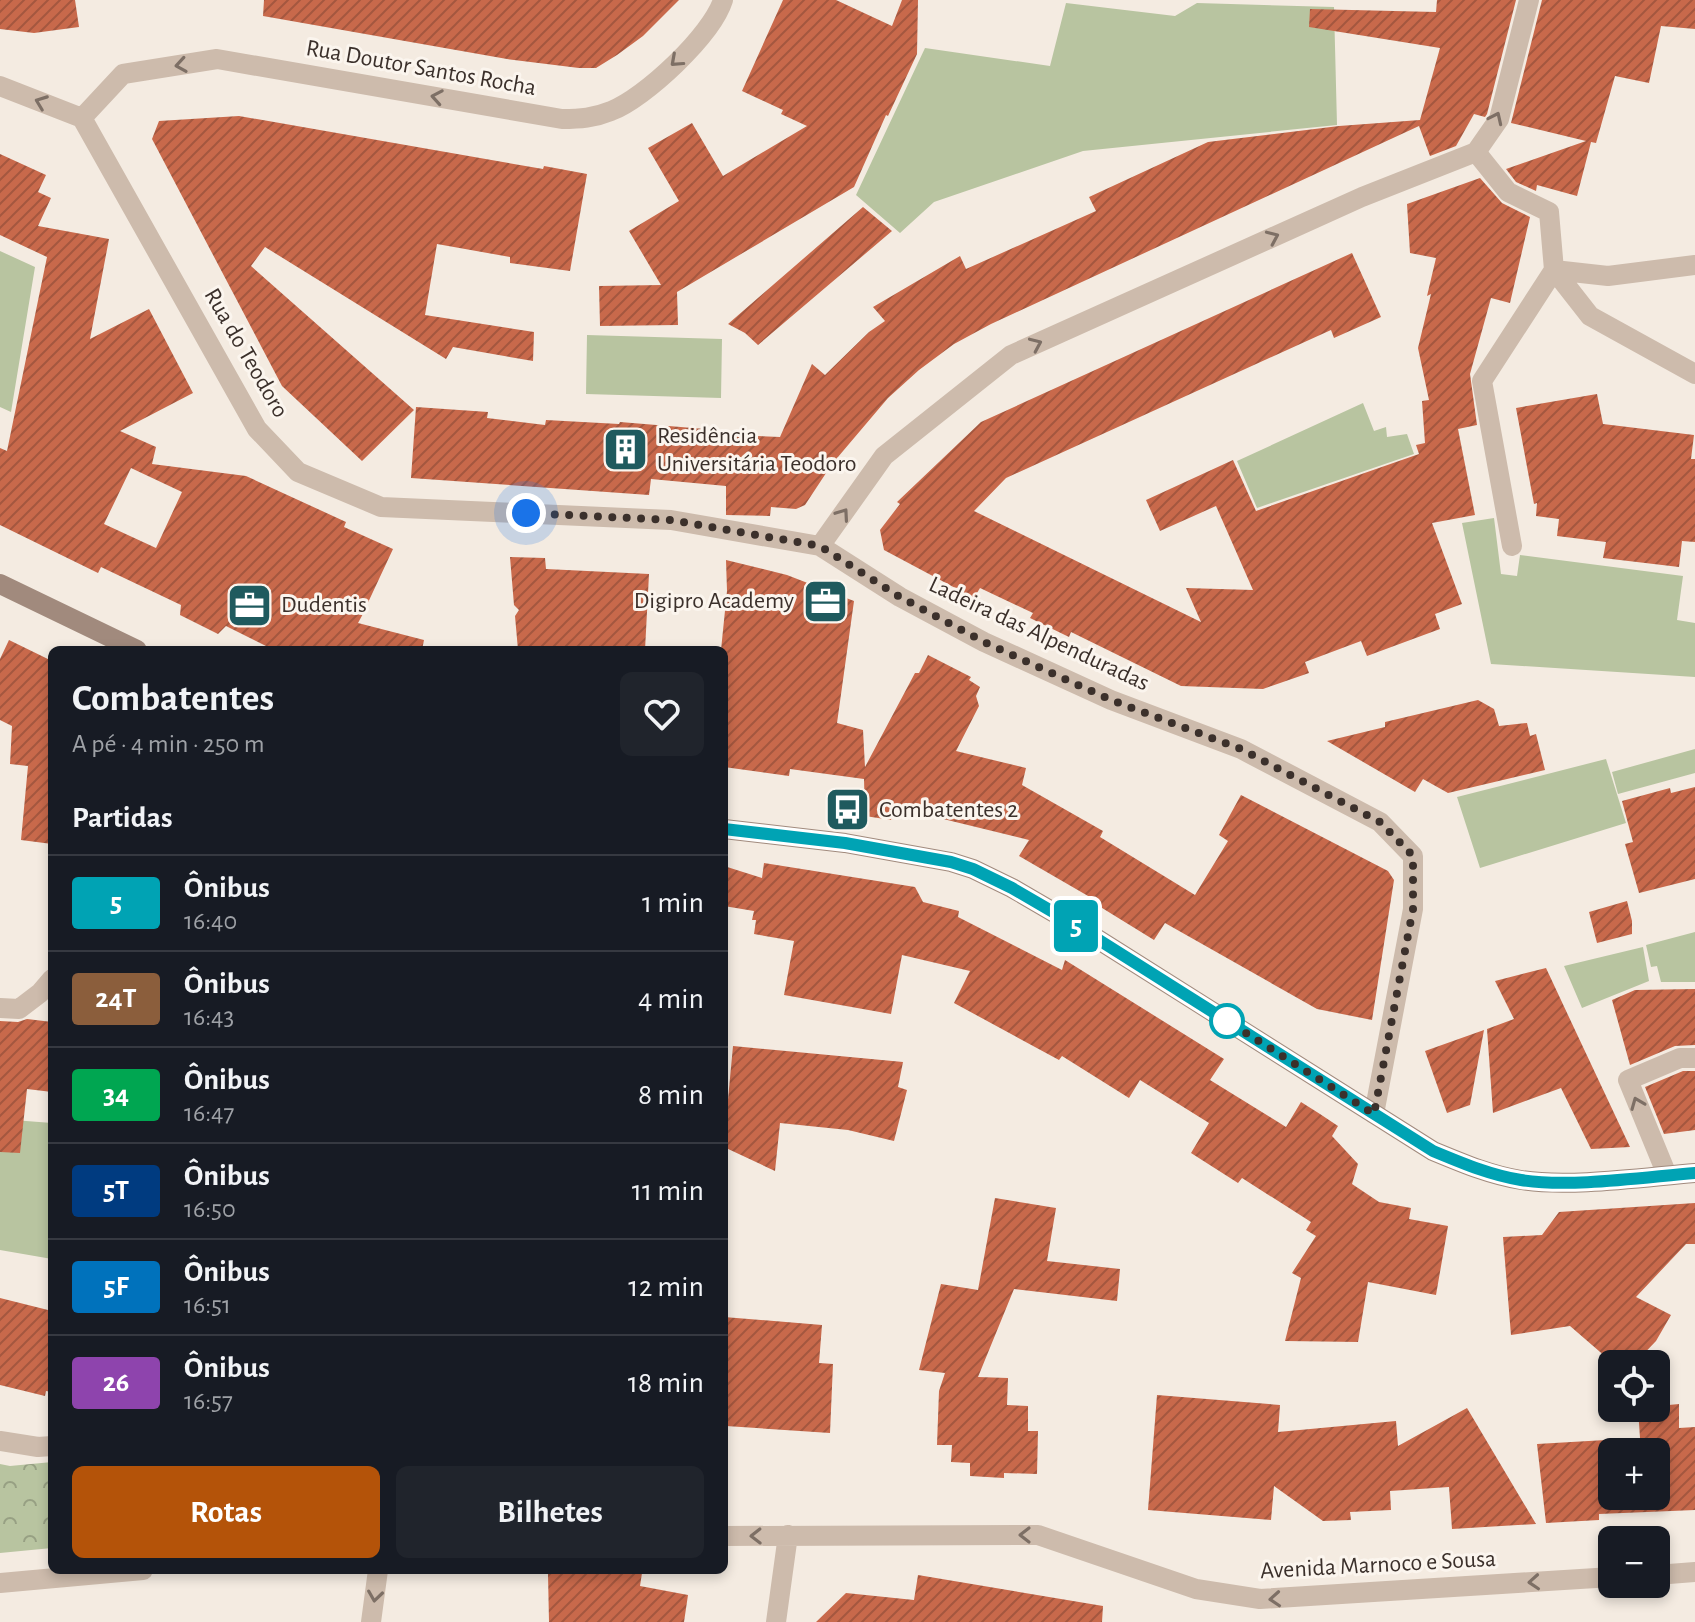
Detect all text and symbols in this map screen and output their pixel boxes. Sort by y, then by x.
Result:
street label: Rua Doutor Santos Rocha [304,36,538,100]
one-way arrow [671,52,686,66]
one-way arrow [174,55,188,72]
one-way arrow [430,89,444,106]
one-way arrow [35,95,49,112]
one-way arrow [1486,112,1502,127]
one-way arrow [1264,231,1279,247]
street label: Rua do Teodoro [199,284,293,422]
one-way arrow [1027,338,1042,354]
place label: Residência Universitária Teodoro [657,424,857,476]
building icon: Residência Universitária Teodoro [602,426,650,474]
your location [506,493,546,533]
one-way arrow [833,508,848,523]
street label: Ladeira das Alpenduradas [925,572,1153,696]
office icon: Digipro Academy [801,577,849,625]
office icon: Dudentis [226,581,274,629]
place label: Digipro Academy [634,589,794,613]
place label: Dudentis [281,593,367,617]
button: heart [620,672,704,756]
text: Combatentes [72,680,274,718]
text: A pé · 4 min · 250 m [72,731,264,757]
bus stop icon: Combatentes 2 [824,786,872,834]
place label: Combatentes 2 [879,798,1018,822]
text: Partidas [72,803,172,833]
text: Ônibus [184,873,270,903]
text: 1 min [642,888,704,918]
text: 5 [110,889,122,917]
line badge: 5 [1050,900,1102,952]
text: 16:40 [184,908,237,934]
text: 5 [1070,912,1082,940]
text: Ônibus [184,969,270,999]
text: 4 min [638,984,704,1014]
text: 24T [95,985,137,1013]
text: 16:43 [184,1004,234,1030]
unlabelled marker [1210,1004,1244,1038]
text: Ônibus [184,1065,270,1095]
text: 8 min [638,1080,704,1110]
text: 34 [103,1081,129,1109]
one-way arrow [1631,1097,1647,1111]
text: 16:47 [184,1100,234,1126]
text: Ônibus [184,1161,270,1191]
text: 11 min [632,1176,704,1206]
text: 5T [103,1177,129,1205]
text: 16:50 [184,1196,236,1222]
text: Ônibus [184,1257,270,1287]
text: 12 min [628,1272,704,1302]
text: 5F [104,1273,128,1301]
text: 16:51 [184,1292,231,1318]
map controls [1598,1350,1670,1598]
button: locate [1598,1350,1670,1422]
text: Ônibus [184,1353,270,1383]
text: 18 min [628,1368,704,1398]
text: 26 [103,1369,129,1397]
text: 16:57 [184,1388,233,1414]
button: + [1598,1438,1670,1510]
button: Rotas [72,1466,380,1558]
button: Bilhetes [396,1466,704,1558]
one-way arrow [1018,1526,1030,1544]
button: − [1598,1526,1670,1598]
one-way arrow [749,1527,762,1545]
street label: Avenida Marnoco e Sousa [1259,1547,1497,1583]
one-way arrow [1527,1573,1540,1590]
one-way arrow [367,1589,384,1603]
one-way arrow [1268,1590,1281,1607]

